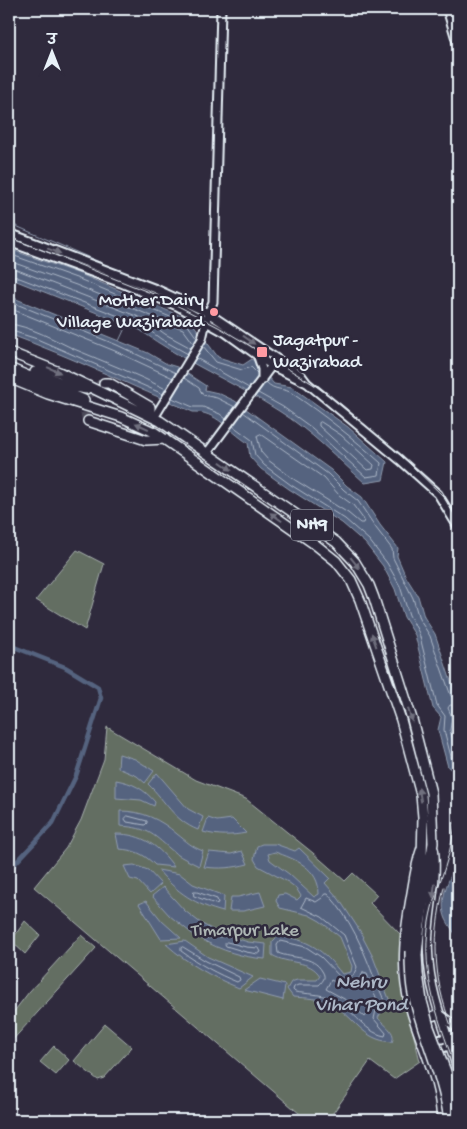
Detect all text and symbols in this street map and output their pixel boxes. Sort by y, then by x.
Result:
north arrow [28,28,78,78]
text: उ [45,33,58,50]
one-way arrow [47,247,61,255]
place label: Mother Dairy Village Wazirabad [56,290,206,335]
marker: Mother Dairy Village Wazirabad [208,306,220,318]
place label: Jagatpur - Wazirabad [273,330,363,375]
one-way arrow [242,335,255,345]
marker: Jagatpur - Wazirabad [255,345,269,359]
one-way arrow [47,366,61,374]
one-way arrow [135,422,149,430]
one-way arrow [219,461,233,471]
road number: NH9 [291,510,333,540]
one-way arrow [269,512,283,522]
one-way arrow [350,556,361,569]
one-way arrow [370,632,377,647]
one-way arrow [407,708,415,723]
one-way arrow [416,787,424,803]
one-way arrow [429,883,437,899]
park label: Timarpur Lake [190,920,299,943]
water label: Nehru Vihar Pond [315,972,409,1018]

